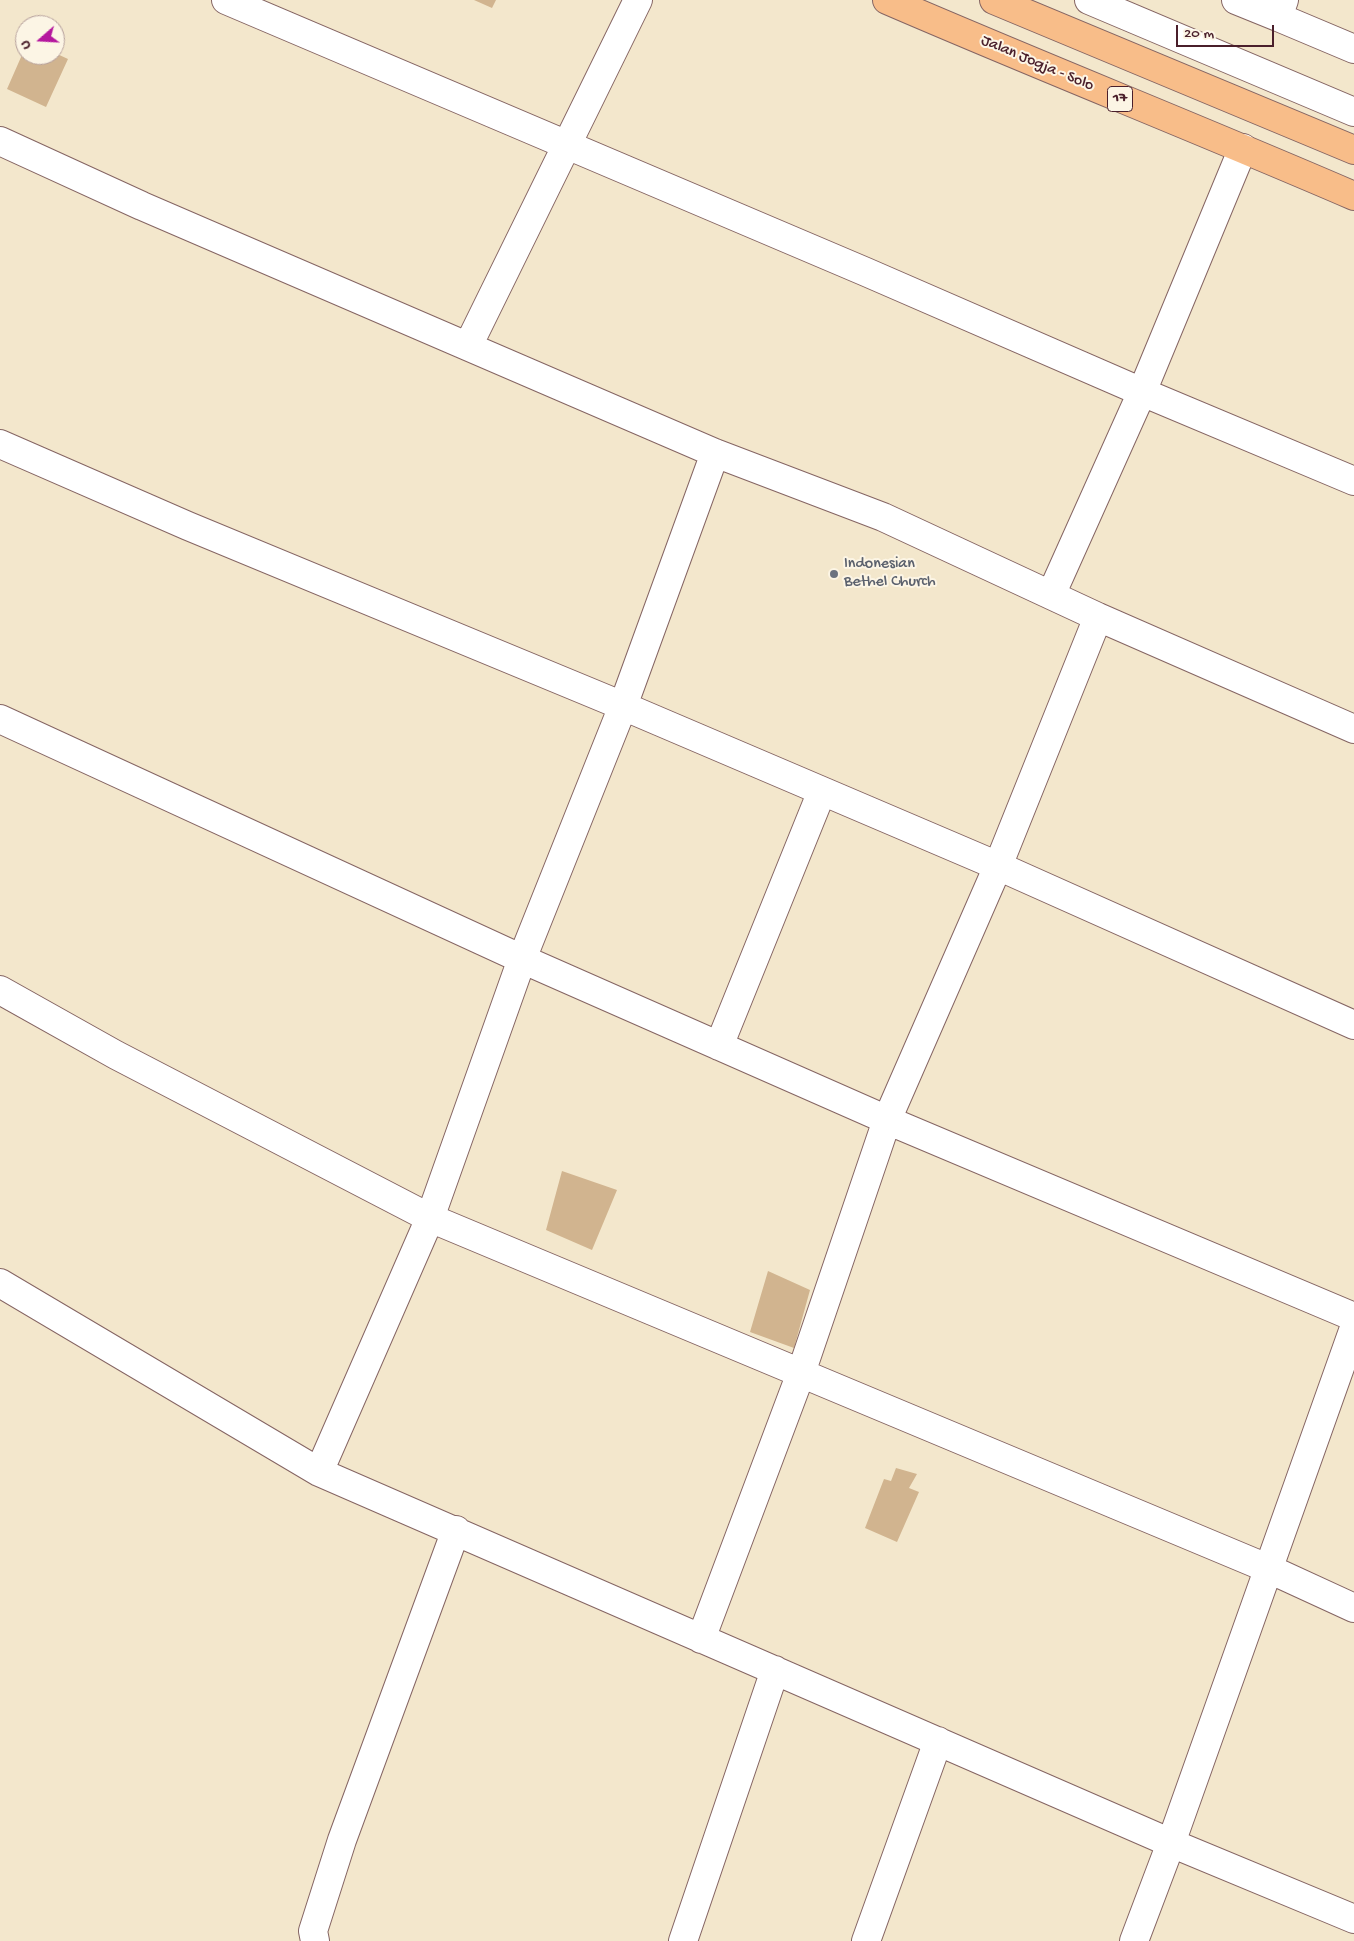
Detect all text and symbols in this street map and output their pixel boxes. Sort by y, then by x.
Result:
north arrow [15,15,65,65]
scale bar [1179,15,1276,47]
text: 20 m [1184,25,1214,43]
street label: Jalan Jogja - Solo [978,32,1096,96]
text: U [17,38,36,51]
road number: 17 [1108,86,1132,112]
place label: Indonesian Bethel Church [844,555,936,593]
marker: Indonesian Bethel Church [828,568,840,580]

